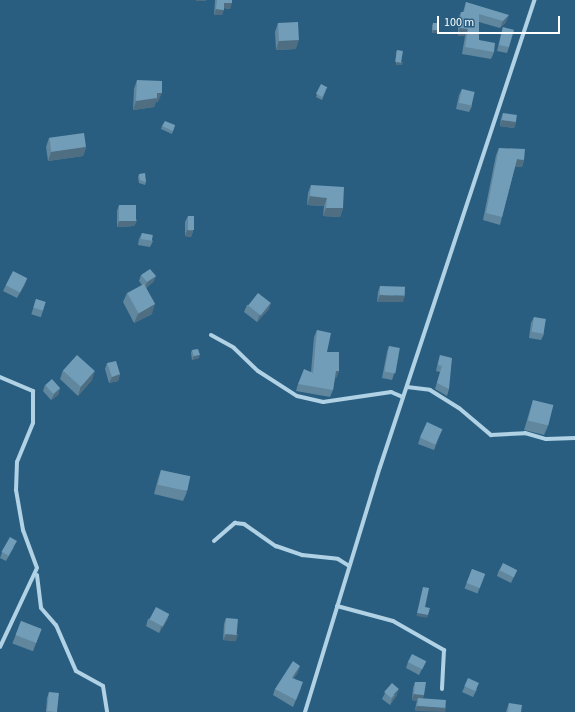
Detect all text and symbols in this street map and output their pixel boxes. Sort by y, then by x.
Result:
scale bar [439,8,562,34]
text: 100 m [444,14,474,31]

